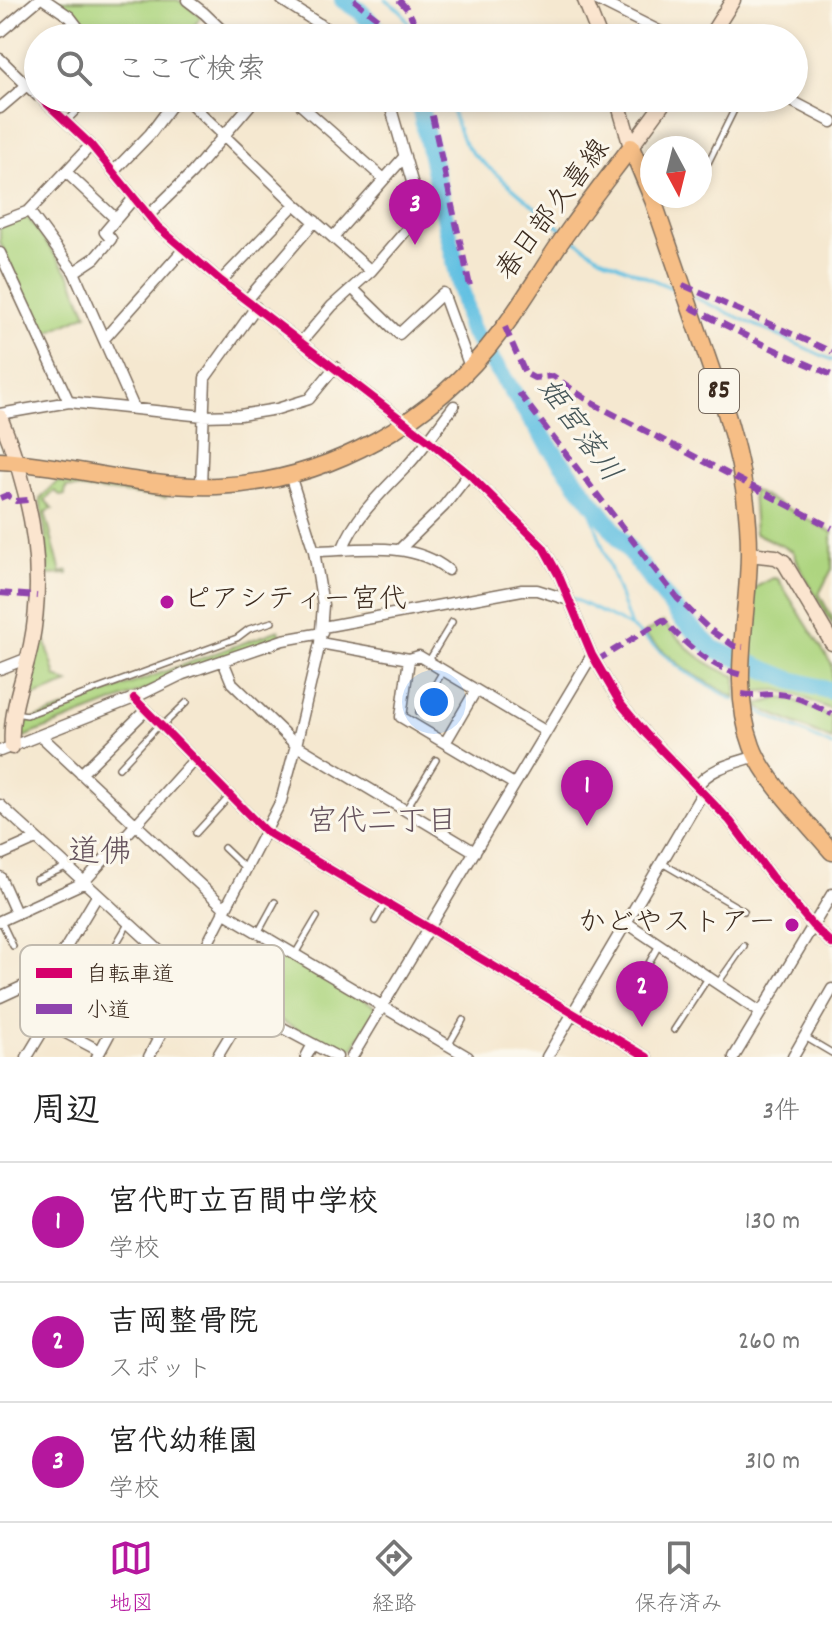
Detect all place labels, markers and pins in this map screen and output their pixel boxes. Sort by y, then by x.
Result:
pin: 3 [389,179,441,245]
place label: ピアシティー宮代 [183,582,407,622]
marker: ピアシティー宮代 [158,593,176,611]
pin: 1 [561,760,613,826]
place label: かどやストアー [578,905,776,945]
marker: かどやストアー [783,916,801,934]
pin: 2 [616,961,668,1027]

